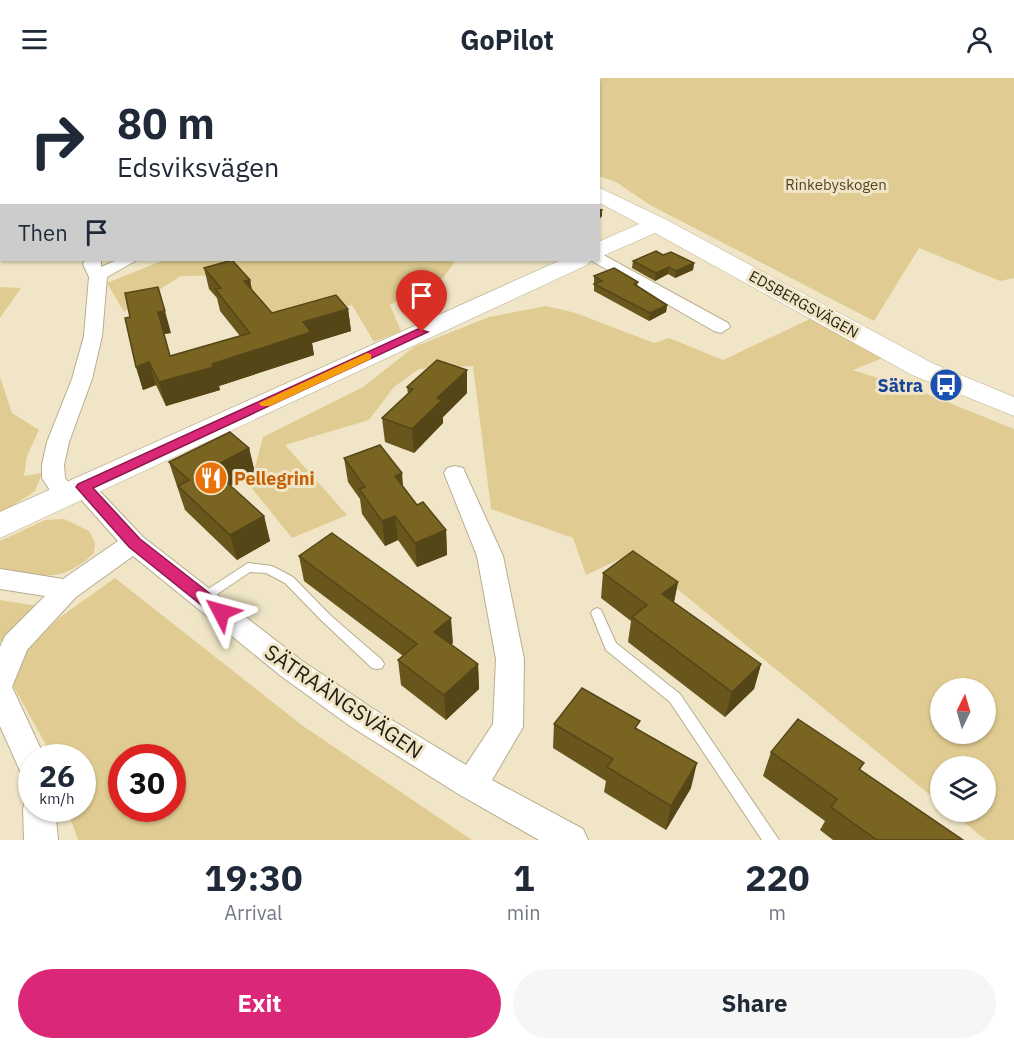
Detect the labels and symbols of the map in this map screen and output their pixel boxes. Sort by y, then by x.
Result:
park label: Rinkebyskogen [785,175,887,194]
street label: EDSBERGSVÄGEN [746,266,862,342]
pin [396,270,447,332]
bus stop icon: Sätra [928,367,964,403]
place label: Sätra [877,374,923,397]
restaurant icon: Pellegrini [193,460,229,496]
place label: Pellegrini [234,467,315,490]
position arrow [189,580,253,644]
street label: SÄTRAÄNGSVÄGEN [259,638,429,764]
north arrow [930,678,996,744]
speed limit sign: 30 [108,744,186,822]

